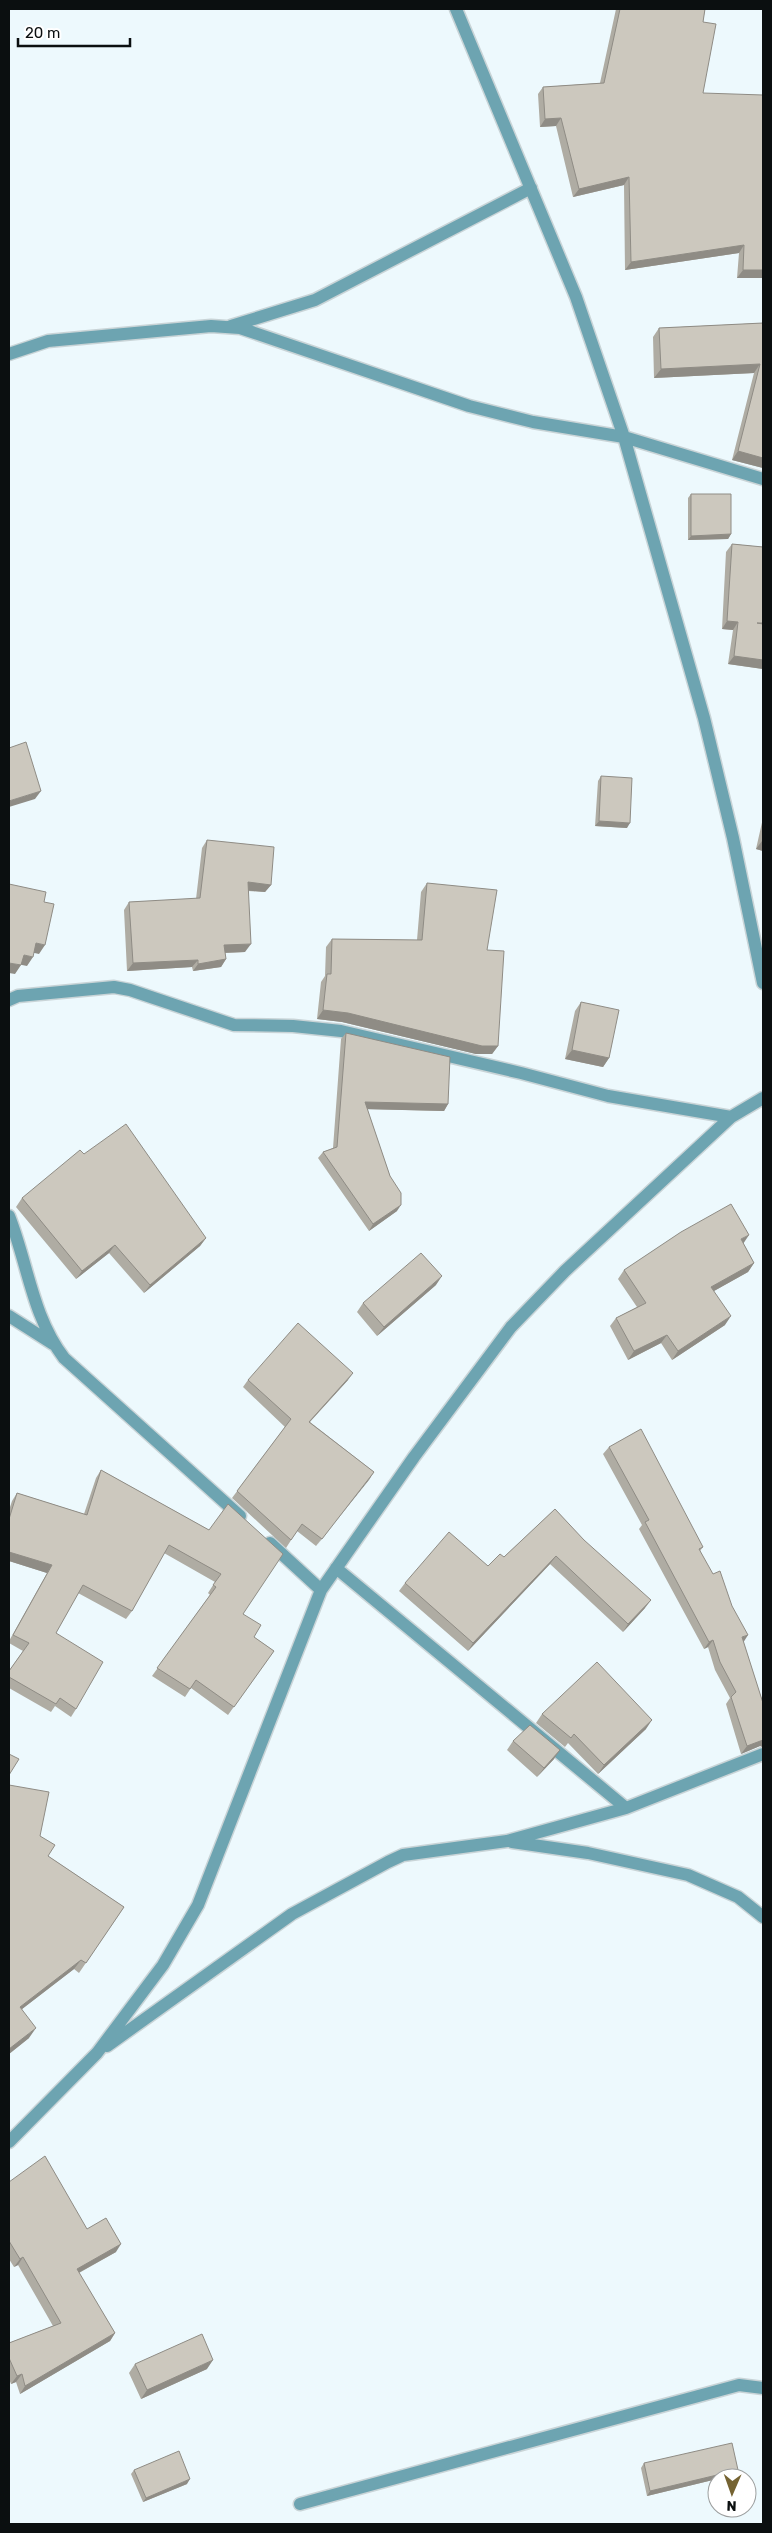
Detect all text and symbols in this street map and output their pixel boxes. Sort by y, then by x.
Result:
scale bar [18,15,130,47]
text: 20 m [25,24,60,42]
north arrow [707,2468,757,2518]
text: N [726,2497,737,2514]

